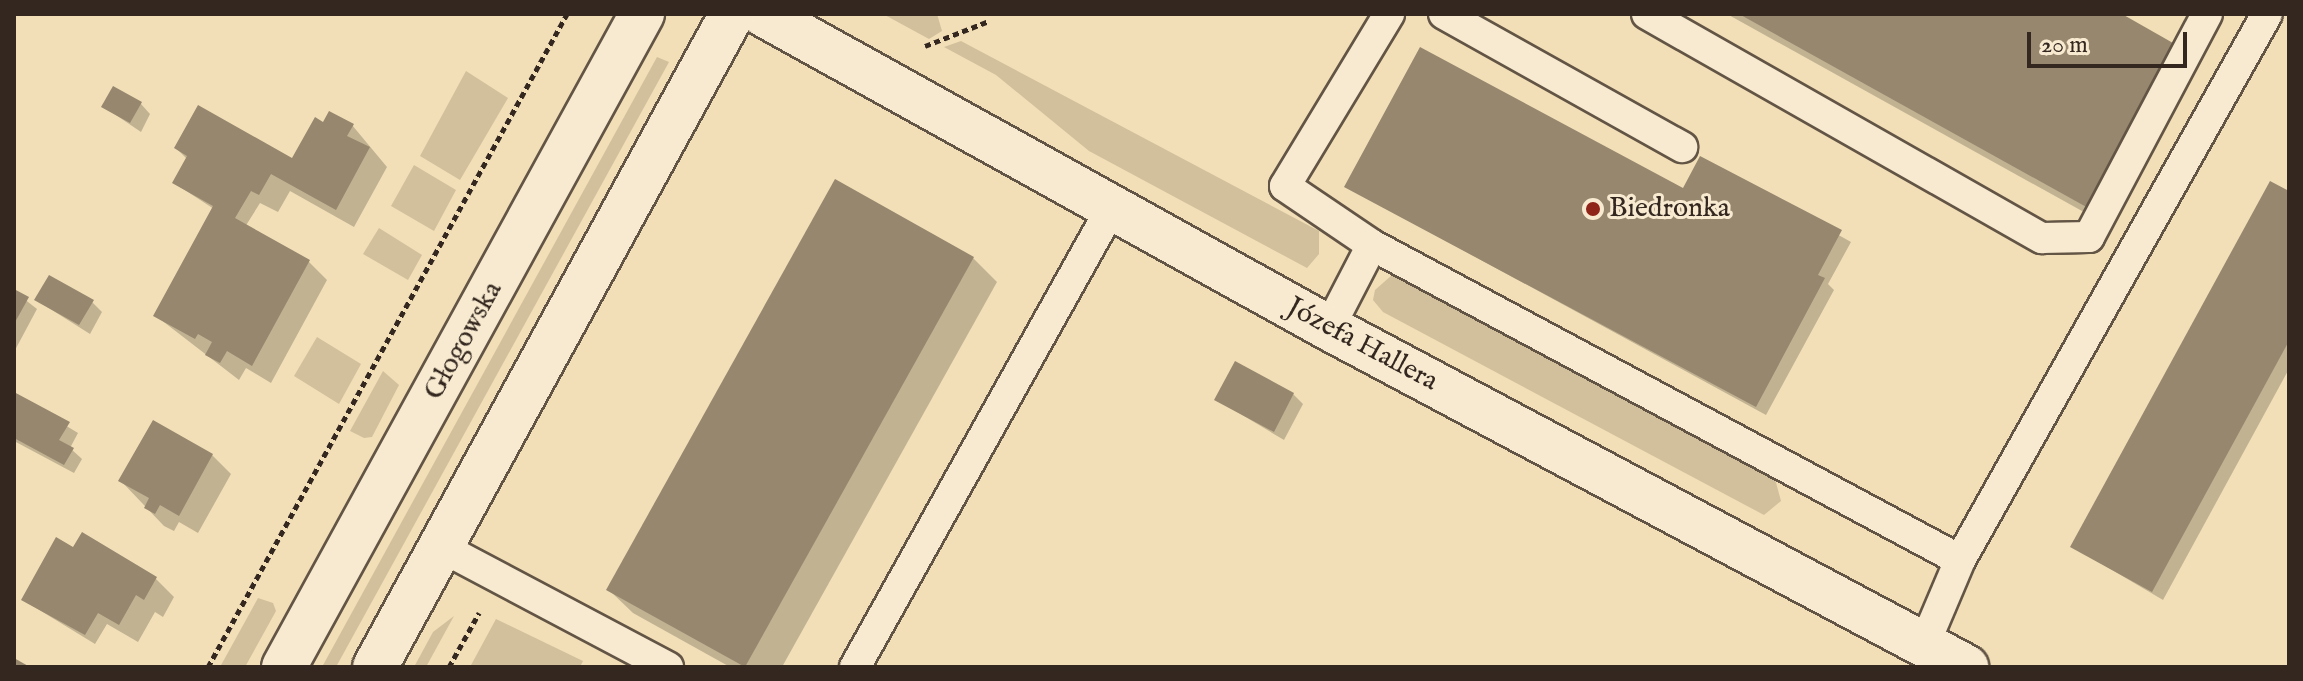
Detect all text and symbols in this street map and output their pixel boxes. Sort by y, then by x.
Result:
scale bar [2031,16,2191,66]
text: 20 m [2041,30,2088,61]
place label: Biedronka [1609,192,1730,226]
marker: Biedronka [1584,200,1602,218]
street label: Głogowska [418,276,510,406]
street label: Józefa Hallera [1281,291,1443,399]

